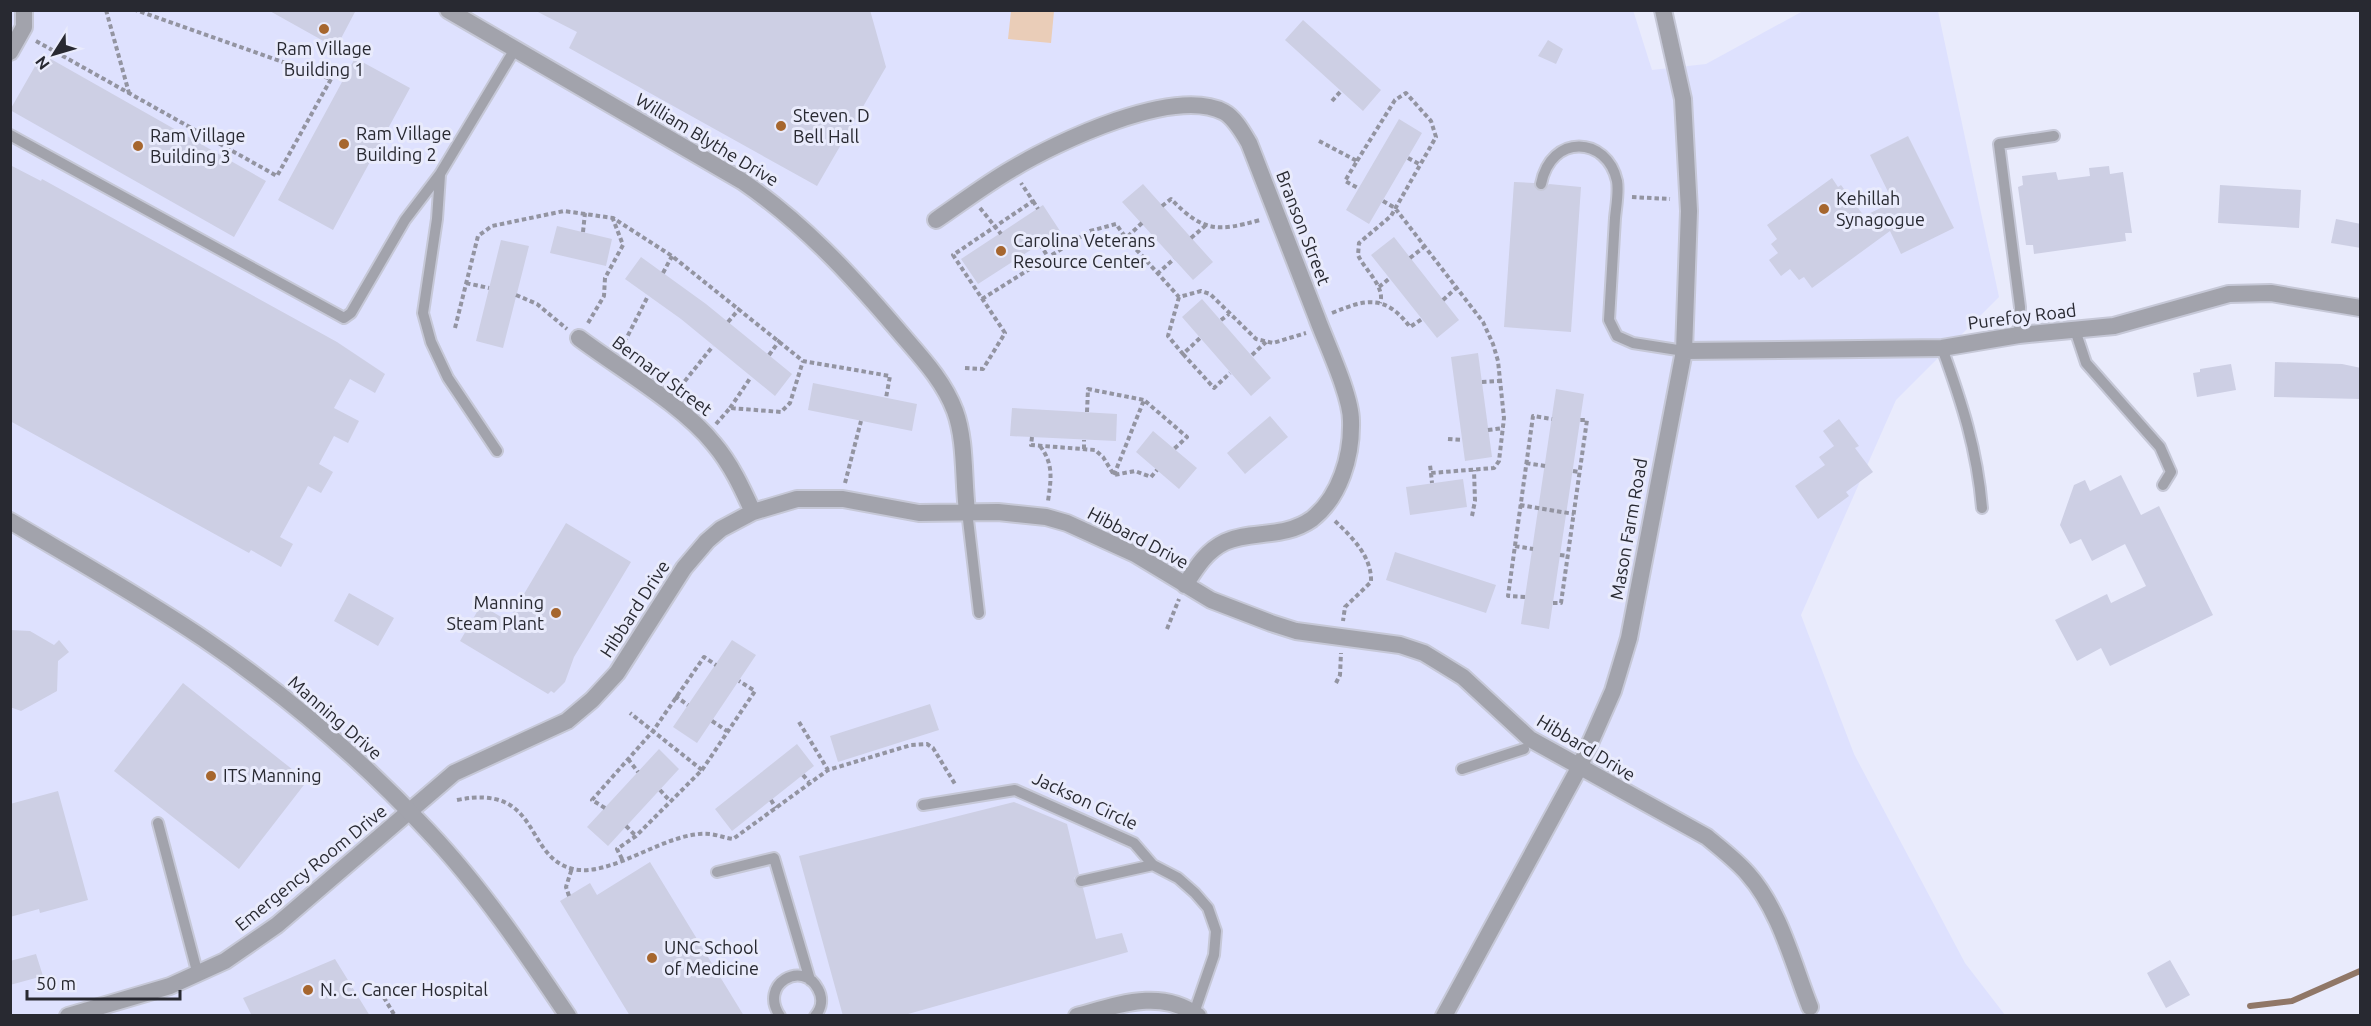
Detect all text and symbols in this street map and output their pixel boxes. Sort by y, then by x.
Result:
marker: Ram Village Building 1 [317,22,331,36]
north arrow [24,24,84,84]
place label: Ram Village Building 1 [276,38,372,79]
text: N [31,53,53,73]
street label: William Blythe Drive [633,89,782,190]
place label: Steven. D Bell Hall [793,105,870,146]
marker: Steven. D Bell Hall [774,119,788,133]
place label: Ram Village Building 2 [356,123,451,164]
place label: Ram Village Building 3 [150,125,245,166]
marker: Ram Village Building 2 [337,137,351,151]
marker: Ram Village Building 3 [131,139,145,153]
street label: Branson Street [1273,168,1335,288]
place label: Kehillah Synagogue [1836,188,1925,229]
marker: Kehillah Synagogue [1817,202,1831,216]
place label: Carolina Veterans Resource Center [1013,230,1155,271]
marker: Carolina Veterans Resource Center [994,244,1008,258]
street label: Purefoy Road [1966,299,2077,333]
street label: Bernard Street [609,331,716,419]
street label: Mason Farm Road [1606,456,1650,601]
street label: Hibbard Drive [1085,502,1192,572]
street label: Hibbard Drive [595,556,673,661]
place label: Manning Steam Plant [447,592,544,633]
marker: Manning Steam Plant [549,606,563,620]
street label: Manning Drive [285,671,386,763]
street label: Hibbard Drive [1534,710,1639,784]
place label: ITS Manning [223,765,322,785]
street label: Jackson Circle [1030,767,1141,833]
marker: ITS Manning [204,769,218,783]
street label: Emergency Room Drive [231,800,390,934]
place label: UNC School of Medicine [664,937,759,978]
marker: UNC School of Medicine [645,951,659,965]
scale bar [27,963,180,1001]
text: 50 m [36,973,76,993]
place label: N. C. Cancer Hospital [320,979,488,999]
marker: N. C. Cancer Hospital [301,983,315,997]

